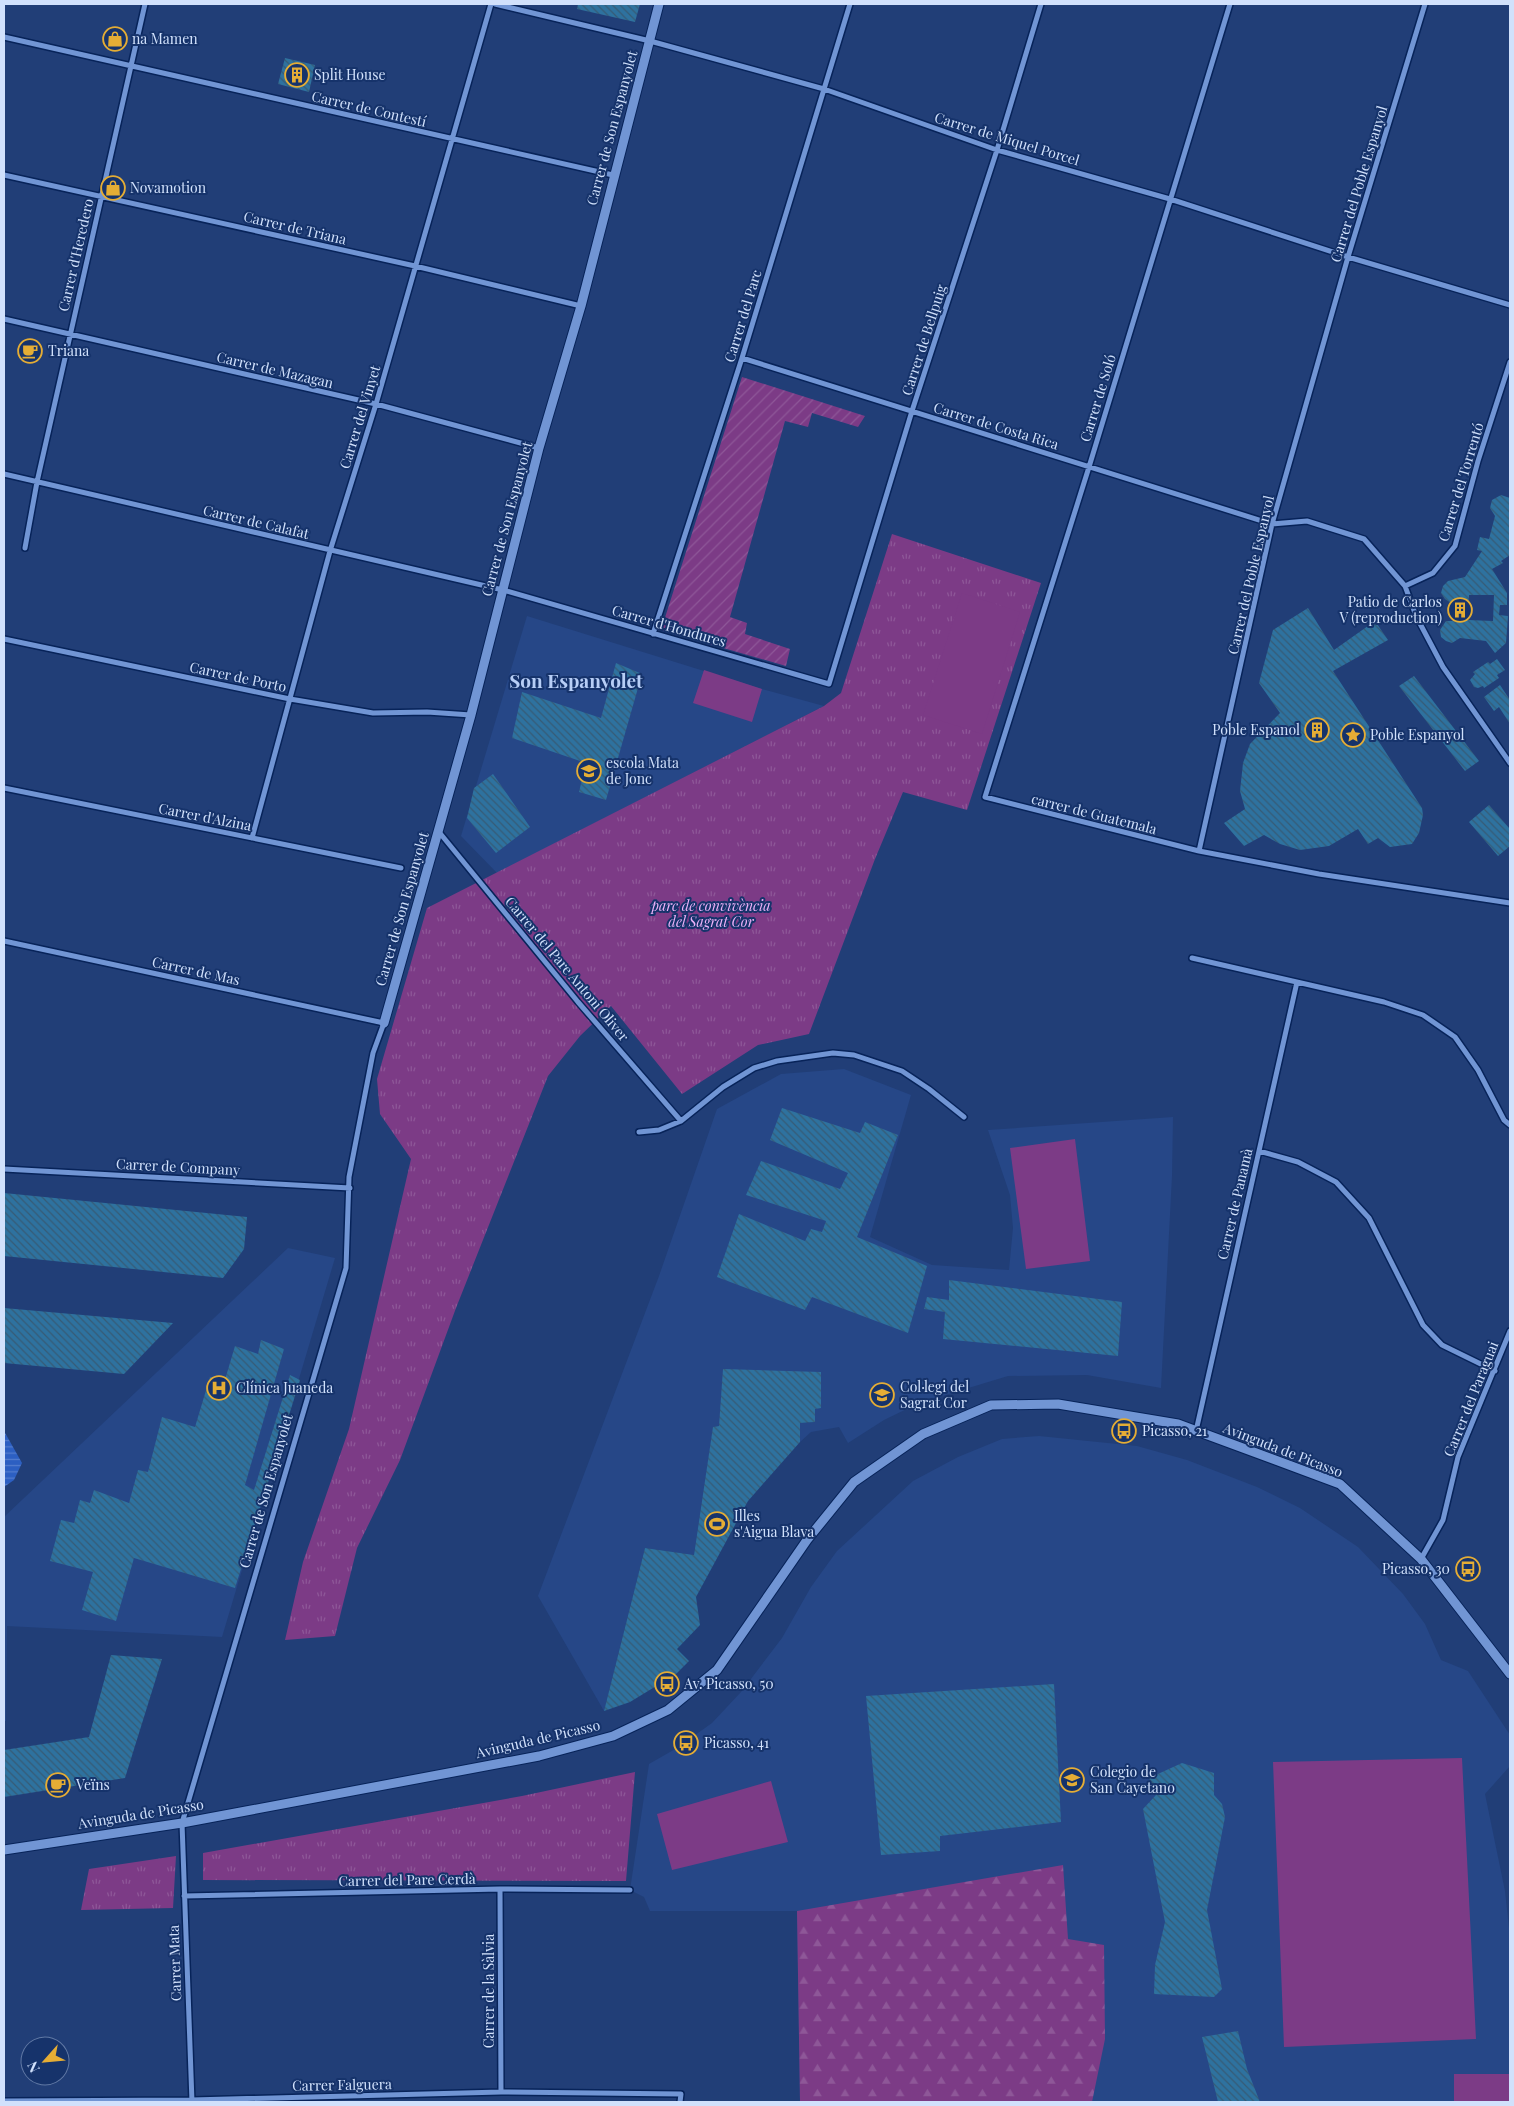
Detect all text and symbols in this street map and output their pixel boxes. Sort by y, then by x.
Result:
shop icon: na Mamen [102,26,128,52]
place label: na Mamen [132,29,198,48]
street label: Carrer de Son Espanyolet [582,47,642,207]
building icon: Split House [284,62,310,88]
place label: Split House [314,65,386,84]
street label: Carrer de Contestí [310,86,428,131]
street label: Carrer del Poble Espanyol [1326,103,1391,264]
street label: Carrer de Miquel Porcel [932,107,1082,170]
shop icon: Novamotion [100,175,126,201]
place label: Novamotion [130,178,207,197]
street label: Carrer d'Heredero [53,196,98,313]
street label: Carrer de Triana [242,206,348,249]
street label: Carrer del Parc [719,267,766,364]
street label: Carrer de Bellpuig [897,281,951,398]
cafe icon: Triana [17,338,43,364]
place label: Triana [48,341,89,360]
street label: Carrer de Mazagan [215,347,336,392]
street label: Carrer de Soló [1075,351,1120,444]
street label: Carrer del Vinyet [335,362,385,471]
street label: Carrer de Costa Rica [931,397,1061,454]
street label: Carrer del Torrentó [1433,420,1488,544]
street label: Carrer de Son Espanyolet [477,438,537,598]
street label: Carrer del Poble Espanyol [1223,494,1278,656]
street label: Carrer de Calafat [201,500,312,543]
place label: Patio de Carlos V (reproduction) [1338,592,1442,627]
building icon: Patio de Carlos V (reproduction) [1447,597,1473,623]
street label: Carrer d'Hondures [610,600,728,651]
street label: Carrer de Porto [188,657,289,696]
district label: Son Espanyolet [509,667,643,693]
building icon: Poble Espanol [1304,717,1330,743]
place label: Poble Espanol [1212,720,1300,739]
place icon: Poble Espanyol [1340,722,1366,748]
place label: Poble Espanyol [1370,725,1464,744]
place label: escola Mata de Jonc [606,753,679,788]
school or university icon: escola Mata de Jonc [576,758,602,784]
street label: carrer de Guatemala [1029,789,1159,838]
street label: Carrer d'Alzina [157,798,253,835]
street label: Carrer de Son Espanyolet [370,829,433,988]
street label: Carrer del Pare Antoni Oliver [501,892,634,1046]
park label: parc de convivència del Sagrat Cor [650,896,771,931]
street label: Carrer de Mas [150,952,242,989]
street label: Carrer de Panamà [1212,1146,1257,1261]
street label: Carrer de Company [116,1154,241,1179]
street label: Carrer del Paraguai [1439,1338,1502,1459]
hospital icon: Clínica Juaneda [206,1375,232,1401]
place label: Col·legi del Sagrat Cor [900,1377,969,1412]
place label: Clínica Juaneda [236,1378,333,1397]
school or university icon: Col·legi del Sagrat Cor [869,1382,895,1408]
street label: Carrer de Son Espanyolet [234,1411,297,1570]
bus stop icon: Picasso, 21 [1111,1418,1137,1444]
street label: Avinguda de Picasso [1220,1418,1346,1481]
place label: Picasso, 21 [1142,1421,1207,1440]
place label: Illes s'Aigua Blava [734,1506,814,1541]
sports icon: Illes s'Aigua Blava [704,1511,730,1537]
bus stop icon: Picasso, 30 [1455,1556,1481,1582]
place label: Picasso, 30 [1382,1559,1450,1578]
bus stop icon: Av. Picasso, 50 [654,1671,680,1697]
place label: Av. Picasso, 50 [683,1674,774,1693]
street label: Avinguda de Picasso [473,1715,602,1762]
bus stop icon: Picasso, 41 [673,1730,699,1756]
place label: Picasso, 41 [704,1733,769,1752]
place label: Colegio de San Cayetano [1090,1762,1175,1797]
school or university icon: Colegio de San Cayetano [1059,1767,1085,1793]
cafe icon: Veïns [45,1772,71,1798]
place label: Veïns [75,1775,110,1794]
street label: Avinguda de Picasso [76,1794,205,1833]
street label: Carrer del Pare Cerdà [338,1869,476,1890]
street label: Carrer Mata [164,1925,185,2001]
street label: Carrer de la Sàlvia [479,1934,498,2048]
north arrow [20,2036,70,2086]
text: N [22,2058,44,2076]
street label: Carrer Falguera [292,2074,392,2095]

